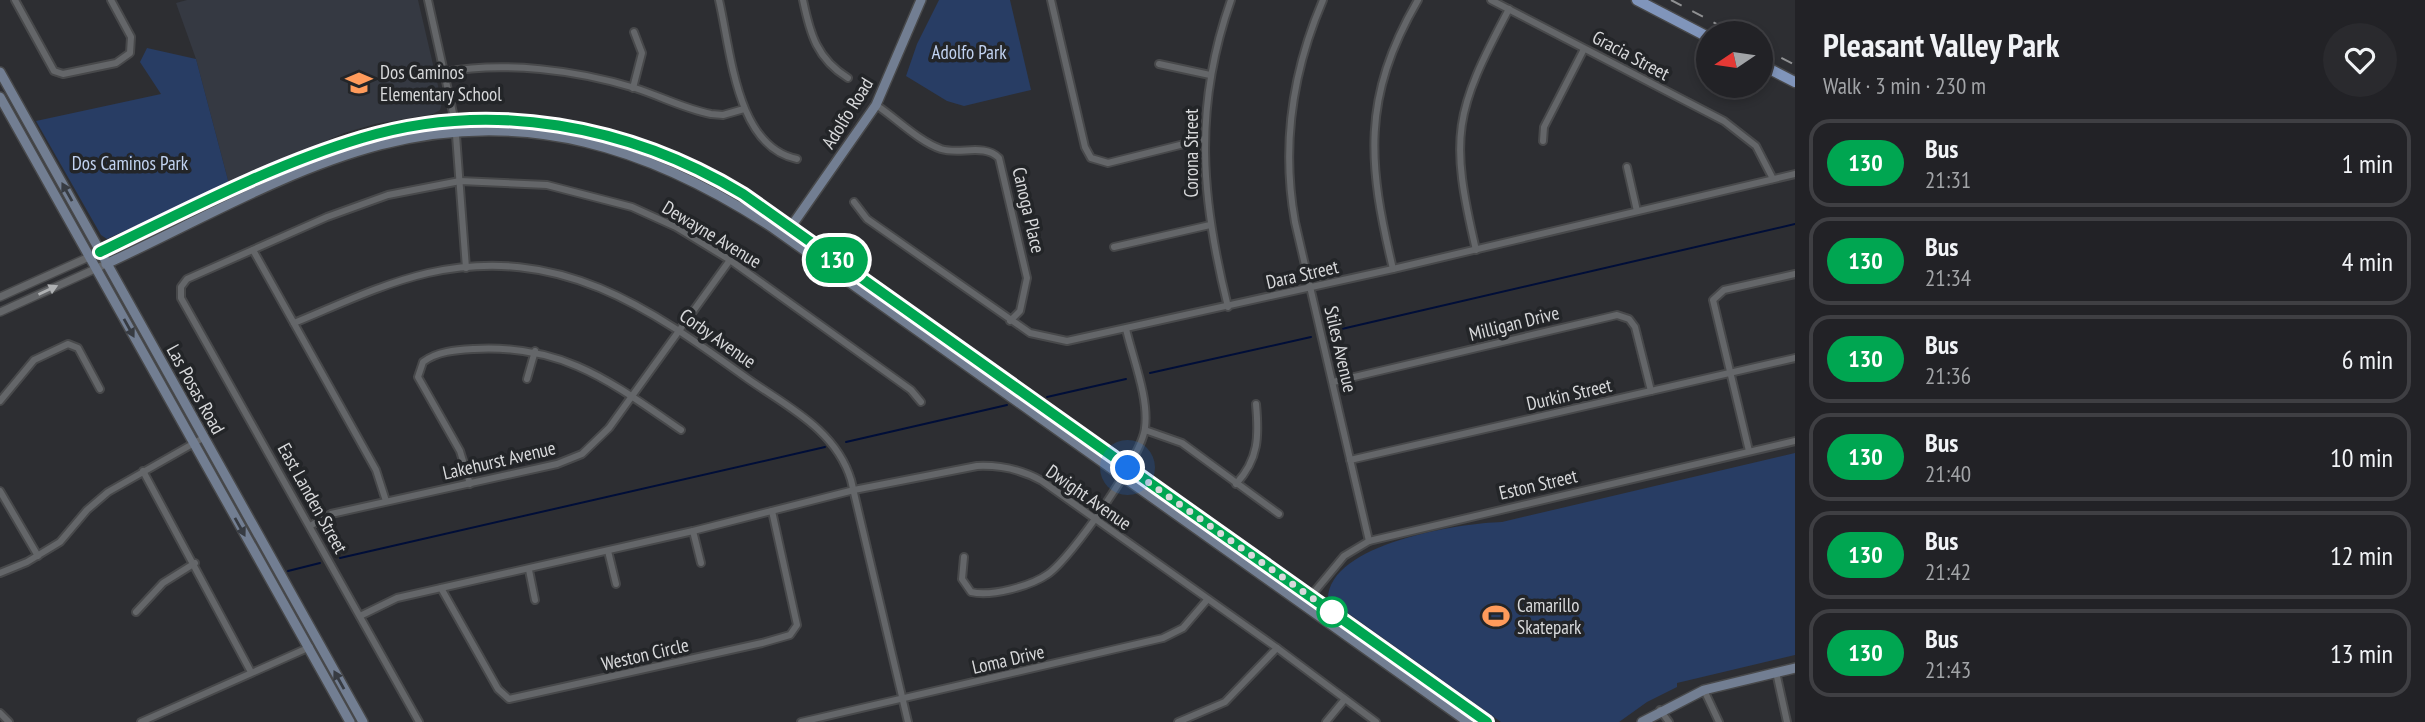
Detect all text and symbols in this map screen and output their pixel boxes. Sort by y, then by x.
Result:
north arrow [1696,21,1773,98]
map controls [1696,21,1773,98]
text: Pleasant Valley Park [1823,23,2059,66]
button: heart [2323,23,2397,97]
street label: Gracia Street [1588,25,1674,86]
park label: Adolfo Park [931,40,1007,64]
place label: Dos Caminos Elementary School [380,60,502,106]
school or university icon: Dos Caminos Elementary School [344,68,374,98]
text: Walk · 3 min · 230 m [1823,71,1986,100]
street label: Adolfo Road [816,73,878,153]
street label: Corona Street [1179,108,1203,198]
text: Bus [1925,132,1958,165]
text: 130 [1848,147,1883,178]
text: 1 min [2342,147,2393,180]
park label: Dos Caminos Park [72,151,189,175]
street label: Canoga Place [1007,165,1051,255]
text: 21:31 [1925,165,1971,194]
one-way arrow [61,183,73,202]
street label: Dewayne Avenue [658,195,766,273]
text: Bus [1925,230,1958,263]
line badge: 130 [797,237,877,283]
text: 130 [820,244,854,275]
text: 130 [1848,245,1883,276]
text: 4 min [2342,245,2393,278]
street label: Dara Street [1263,254,1341,294]
text: 21:34 [1925,263,1971,292]
one-way arrow [38,284,58,296]
street label: Milligan Drive [1467,300,1562,346]
street label: Corby Avenue [675,303,761,373]
street label: Stiles Avenue [1319,304,1363,395]
one-way arrow [123,318,135,338]
text: Bus [1925,328,1958,361]
street label: Las Posas Road [162,340,230,438]
text: 130 [1848,343,1883,374]
text: 6 min [2342,343,2393,376]
text: 21:36 [1925,361,1971,390]
street label: Durkin Street [1524,372,1615,415]
text: Bus [1925,426,1958,459]
street label: Lakehurst Avenue [440,435,558,485]
street label: East Landen Street [273,438,354,558]
text: 130 [1848,441,1883,472]
text: 10 min [2330,441,2393,474]
your location [1110,450,1145,485]
street label: Dwight Avenue [1042,459,1136,535]
text: 21:40 [1925,459,1971,488]
street label: Eston Street [1497,463,1580,505]
one-way arrow [234,517,246,536]
text: Bus [1925,524,1958,557]
text: 130 [1848,539,1883,570]
text: 12 min [2330,539,2393,572]
text: 21:42 [1925,557,1971,586]
place label: Camarillo Skatepark [1517,593,1582,639]
unlabelled marker [1317,597,1347,627]
sports icon: Camarillo Skatepark [1481,601,1511,631]
text: Bus [1925,622,1958,655]
street label: Weston Circle [599,632,691,676]
text: 130 [1848,637,1883,668]
text: 13 min [2330,637,2393,670]
street label: Loma Drive [969,639,1047,679]
text: 21:43 [1925,655,1971,684]
one-way arrow [333,670,345,690]

